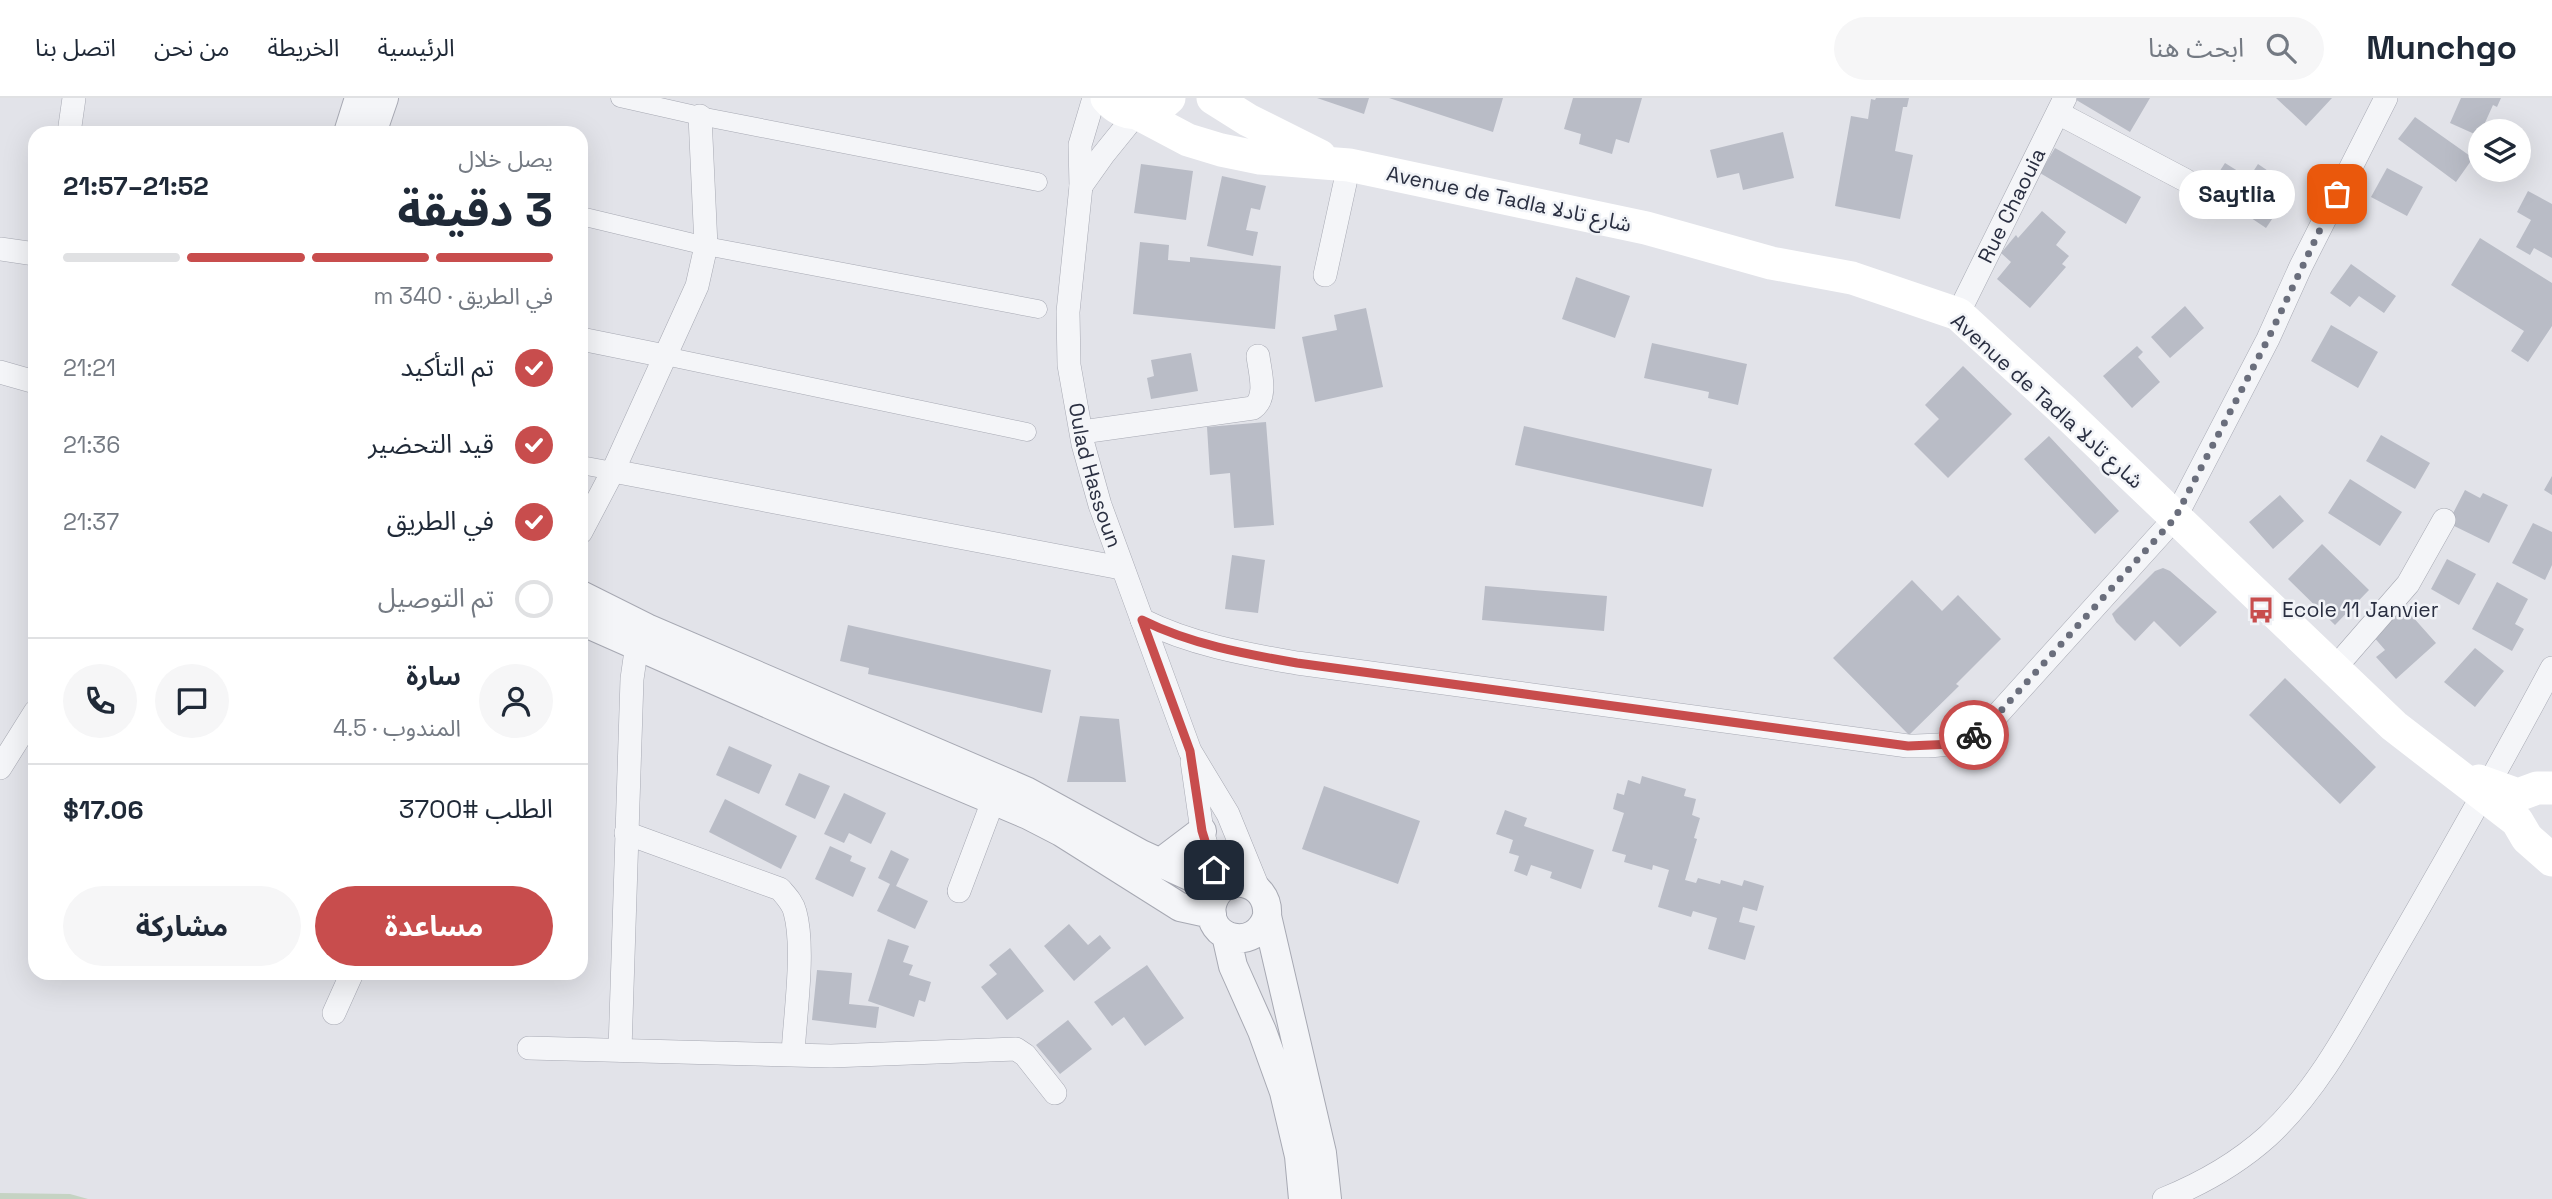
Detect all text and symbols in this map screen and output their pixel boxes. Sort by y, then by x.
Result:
search box [1834,17,2324,80]
text: Munchgo [2366,27,2517,69]
icon: search [2262,29,2300,67]
text: ابحث هنا [2148,31,2244,65]
text: اتصل بنا [35,32,116,63]
text: من نحن [154,32,230,63]
text: الخريطة [268,32,340,63]
text: الرئيسية [378,32,455,63]
map controls [2468,119,2531,182]
button: layers [2468,119,2531,182]
street label: Rue Chaouia [1971,143,2051,267]
text: يصل خلال [458,144,553,174]
street label: Avenue de Tadla شارع تادلا [1384,159,1634,240]
pin [2307,164,2367,224]
text: 21:52–21:57 [63,169,209,203]
callout: Saytlia [2180,170,2295,218]
icon: bag [2318,175,2356,213]
text: Saytlia [2198,179,2276,209]
text: 3 دقيقة [398,181,553,239]
text: في الطريق · 340 m [373,281,553,311]
street label: Avenue de Tadla شارع تادلا [1944,307,2149,496]
icon: check [515,349,553,387]
text: تم التأكيد [401,350,494,384]
text: 21:21 [63,353,116,383]
street label: Oulad Hassoun [1063,401,1128,551]
icon: check [515,426,553,464]
text: قيد التحضير [368,427,494,461]
text: 21:36 [63,430,120,460]
icon: check [515,503,553,541]
text: في الطريق [387,504,494,538]
text: 21:37 [63,507,119,537]
text: تم التوصيل [378,581,494,615]
bus stop icon: Ecole 11 Janvier [2246,595,2276,625]
place label: Ecole 11 Janvier [2282,596,2439,623]
text: سارة [406,659,461,693]
button: phone [63,664,137,738]
button: chat [155,664,229,738]
button: person [479,664,553,738]
courier [1939,700,2009,770]
text: المندوب · 4.5 [333,713,461,743]
icon: bike [1955,716,1993,754]
text: الطلب #3700 [399,792,553,826]
text: $17.06 [63,793,144,827]
pin [1184,840,1244,900]
icon: home [1195,851,1233,889]
button: مشاركة [63,886,301,966]
button: مساعدة [315,886,553,966]

